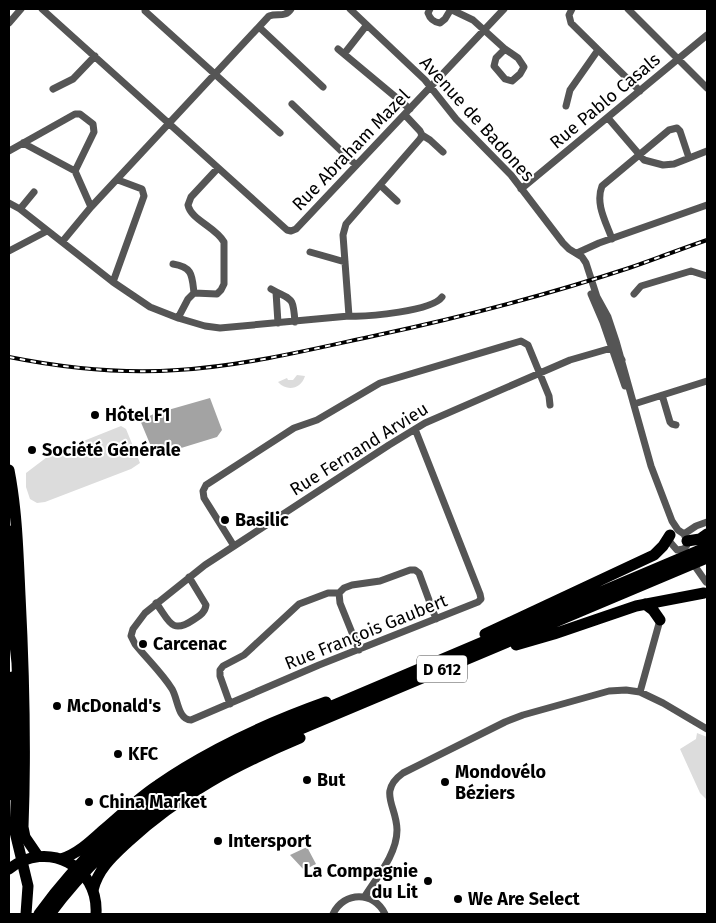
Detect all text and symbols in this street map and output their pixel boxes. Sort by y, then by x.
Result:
street label: Rue Pablo Casals [545,48,665,154]
street label: Avenue de Badones [415,52,539,186]
street label: Rue Abraham Mazel [287,85,415,215]
street label: Rue Fernand Arvieu [286,398,432,500]
place label: Hôtel F1 [105,404,170,426]
marker: Hôtel F1 [89,409,101,421]
place label: Société Générale [42,439,181,461]
marker: Société Générale [26,444,38,456]
place label: Basilic [235,509,289,531]
marker: Basilic [219,514,231,526]
street label: Rue François Gaubert [281,589,451,675]
place label: Carcenac [153,633,227,655]
marker: Carcenac [137,638,149,650]
road number: D 612 [417,656,467,682]
place label: McDonald's [67,695,161,717]
marker: McDonald's [51,700,63,712]
place label: KFC [128,743,159,765]
marker: KFC [112,748,124,760]
place label: Mondovélo Béziers [455,761,546,804]
place label: But [317,769,346,791]
marker: But [301,774,313,786]
marker: Mondovélo Béziers [439,776,451,788]
place label: China Market [99,791,208,813]
marker: China Market [83,796,95,808]
place label: Intersport [228,830,312,852]
marker: Intersport [212,835,224,847]
place label: La Compagnie du Lit [304,860,419,903]
marker: La Compagnie du Lit [422,875,434,887]
place label: We Are Select [468,888,581,910]
marker: We Are Select [452,893,464,905]

